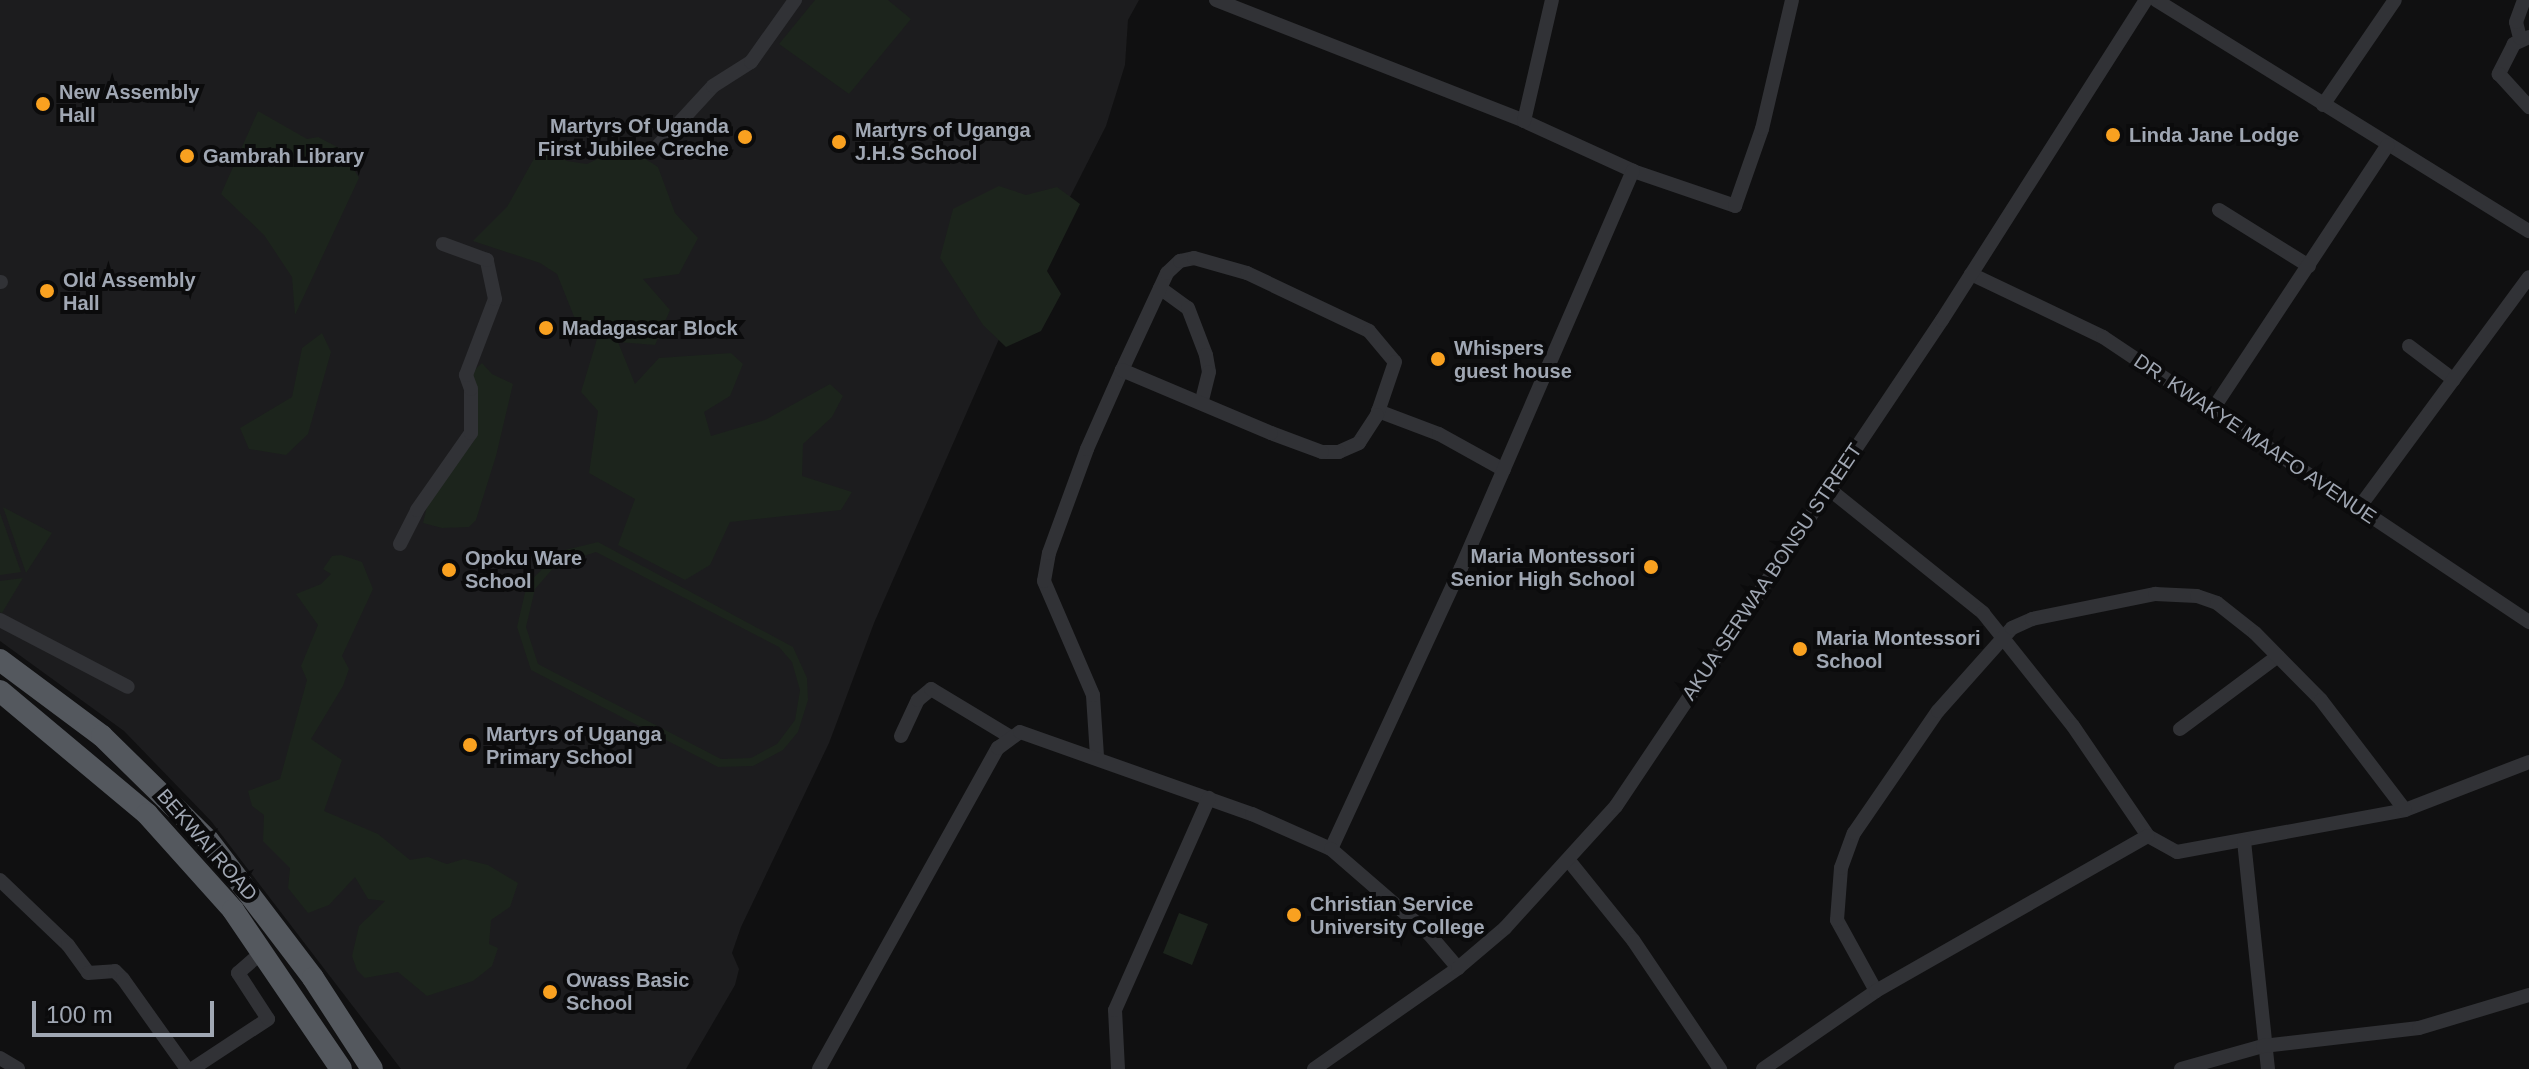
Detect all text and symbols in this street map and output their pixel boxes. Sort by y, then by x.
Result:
place label: New Assembly Hall [59,80,200,127]
marker: New Assembly Hall [34,95,52,113]
place label: Martyrs Of Uganda First Jubilee Creche [538,114,729,161]
place label: Martyrs of Uganga J.H.S School [855,118,1031,165]
place label: Linda Jane Lodge [2129,123,2299,147]
marker: Linda Jane Lodge [2104,126,2122,144]
marker: Martyrs Of Uganda First Jubilee Creche [736,128,754,146]
marker: Martyrs of Uganga J.H.S School [830,133,848,151]
place label: Gambrah Library [203,144,364,168]
marker: Gambrah Library [178,147,196,165]
place label: Old Assembly Hall [63,268,196,315]
marker: Old Assembly Hall [38,282,56,300]
place label: Madagascar Block [562,316,738,340]
marker: Madagascar Block [537,319,555,337]
place label: Whispers guest house [1454,336,1572,383]
street label: DR. KWAKYE MAAFO AVENUE [2129,349,2381,529]
marker: Whispers guest house [1429,350,1447,368]
street label: AKUA SERWAA BONSU STREET [1676,438,1868,706]
place label: Maria Montessori Senior High School [1451,544,1635,591]
place label: Opoku Ware School [465,546,582,593]
marker: Maria Montessori Senior High School [1642,558,1660,576]
marker: Opoku Ware School [440,561,458,579]
place label: Maria Montessori School [1816,626,1980,673]
marker: Maria Montessori School [1791,640,1809,658]
place label: Martyrs of Uganga Primary School [486,722,662,769]
marker: Martyrs of Uganga Primary School [461,736,479,754]
street label: BEKWAI ROAD [152,784,262,906]
place label: Christian Service University College [1310,892,1485,939]
marker: Christian Service University College [1285,906,1303,924]
place label: Owass Basic School [566,968,689,1015]
marker: Owass Basic School [541,983,559,1001]
scale bar [36,985,218,1035]
text: 100 m [46,1001,113,1028]

